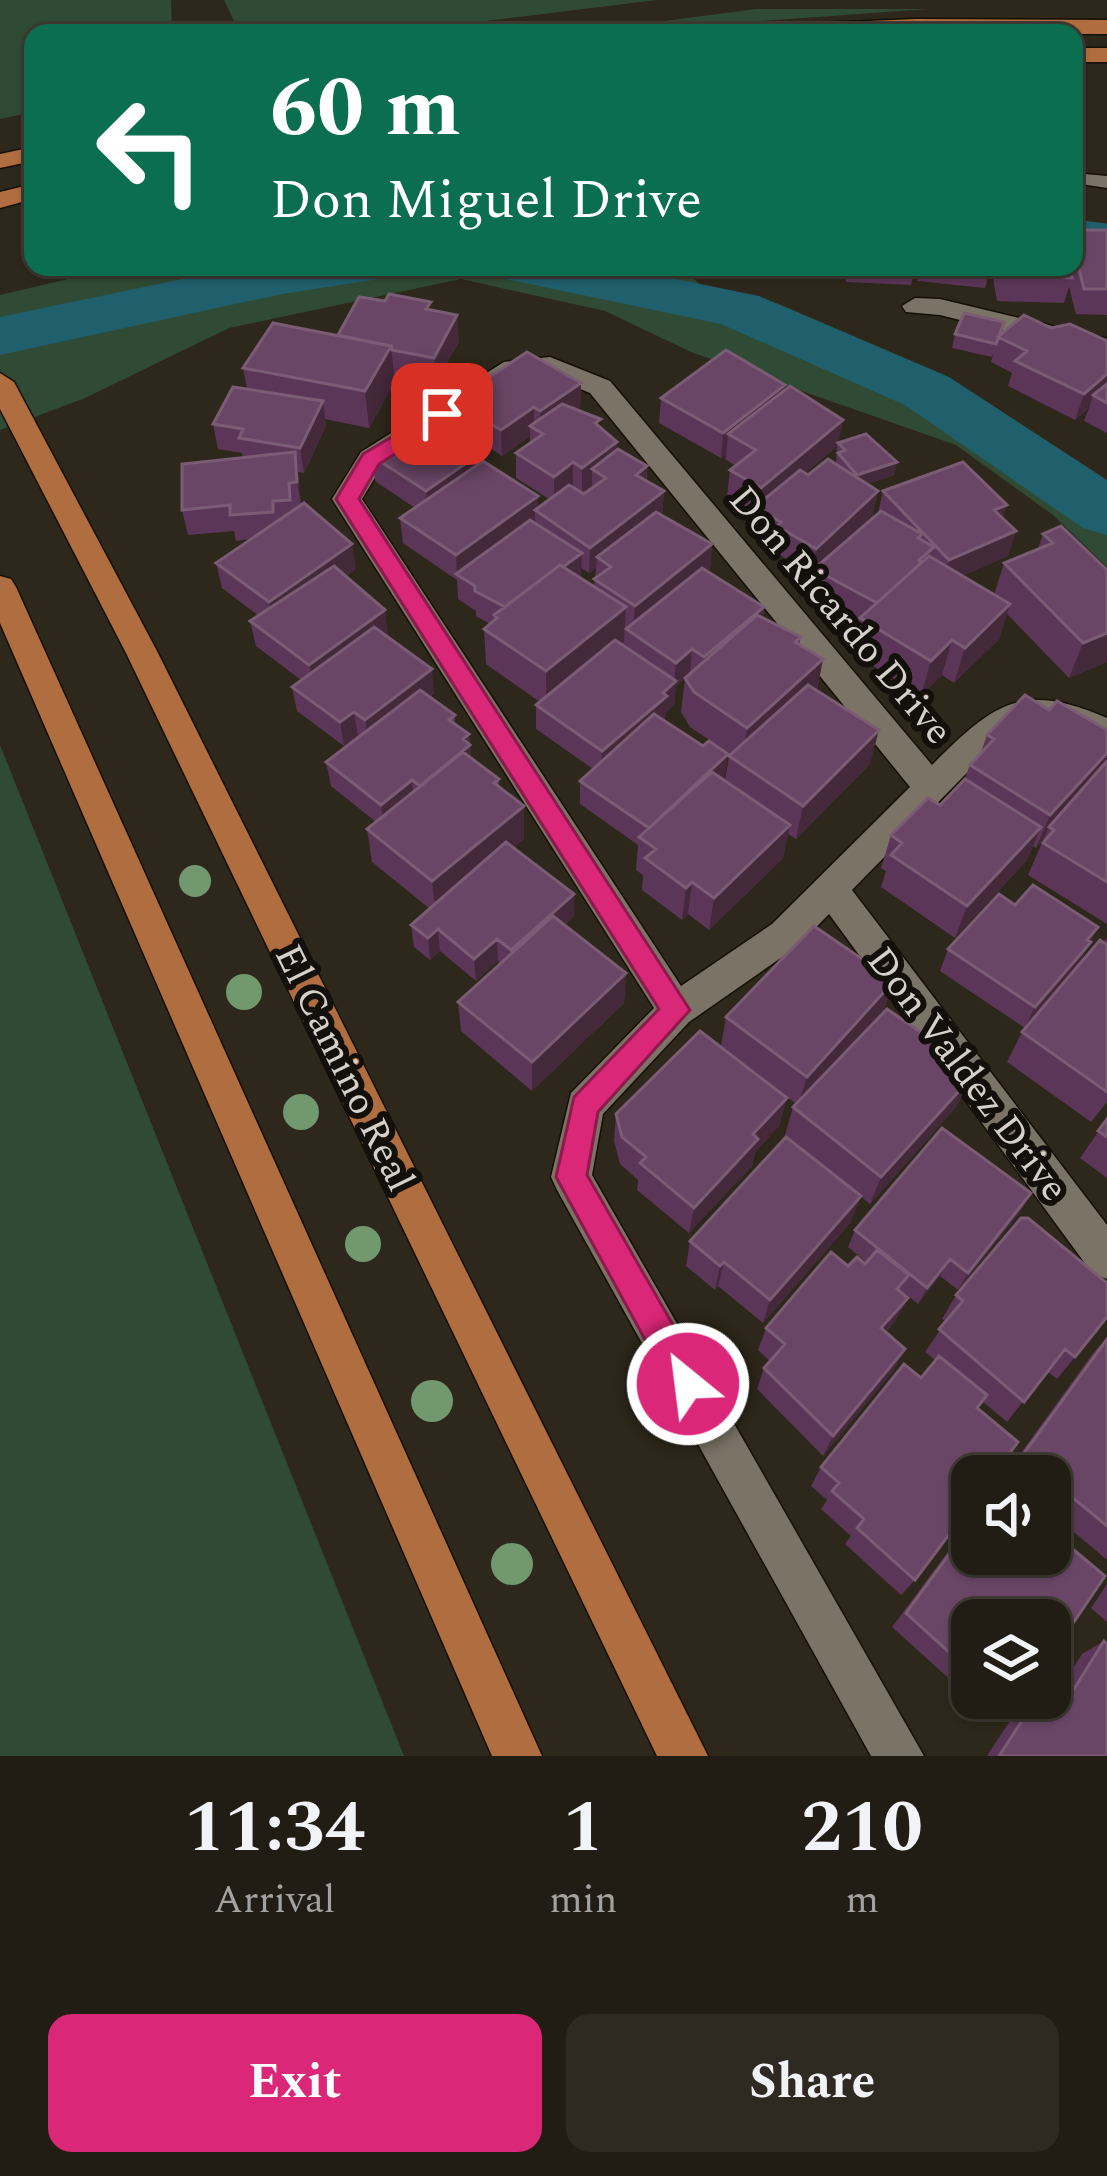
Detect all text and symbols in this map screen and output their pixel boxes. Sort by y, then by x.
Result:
text: 60 m [270,45,461,173]
icon: left [72,72,228,228]
text: Don Miguel Drive [270,160,702,242]
pin [391,363,493,465]
icon: arrive [409,381,475,447]
street label: Don Ricardo Drive [714,473,967,758]
street label: El Camino Real [258,935,429,1202]
street label: Don Valdez Drive [851,935,1083,1214]
position arrow [625,1321,751,1447]
map controls [951,1455,1071,1719]
button: sound [951,1455,1071,1575]
button: layers [951,1599,1071,1719]
text: 11:34 [184,1774,365,1883]
text: 1 [563,1774,604,1883]
text: 210 [802,1774,923,1883]
text: Arrival [214,1871,335,1930]
text: min [549,1871,617,1930]
text: m [845,1871,879,1930]
button: Exit [48,2014,542,2152]
button: Share [566,2014,1059,2152]

